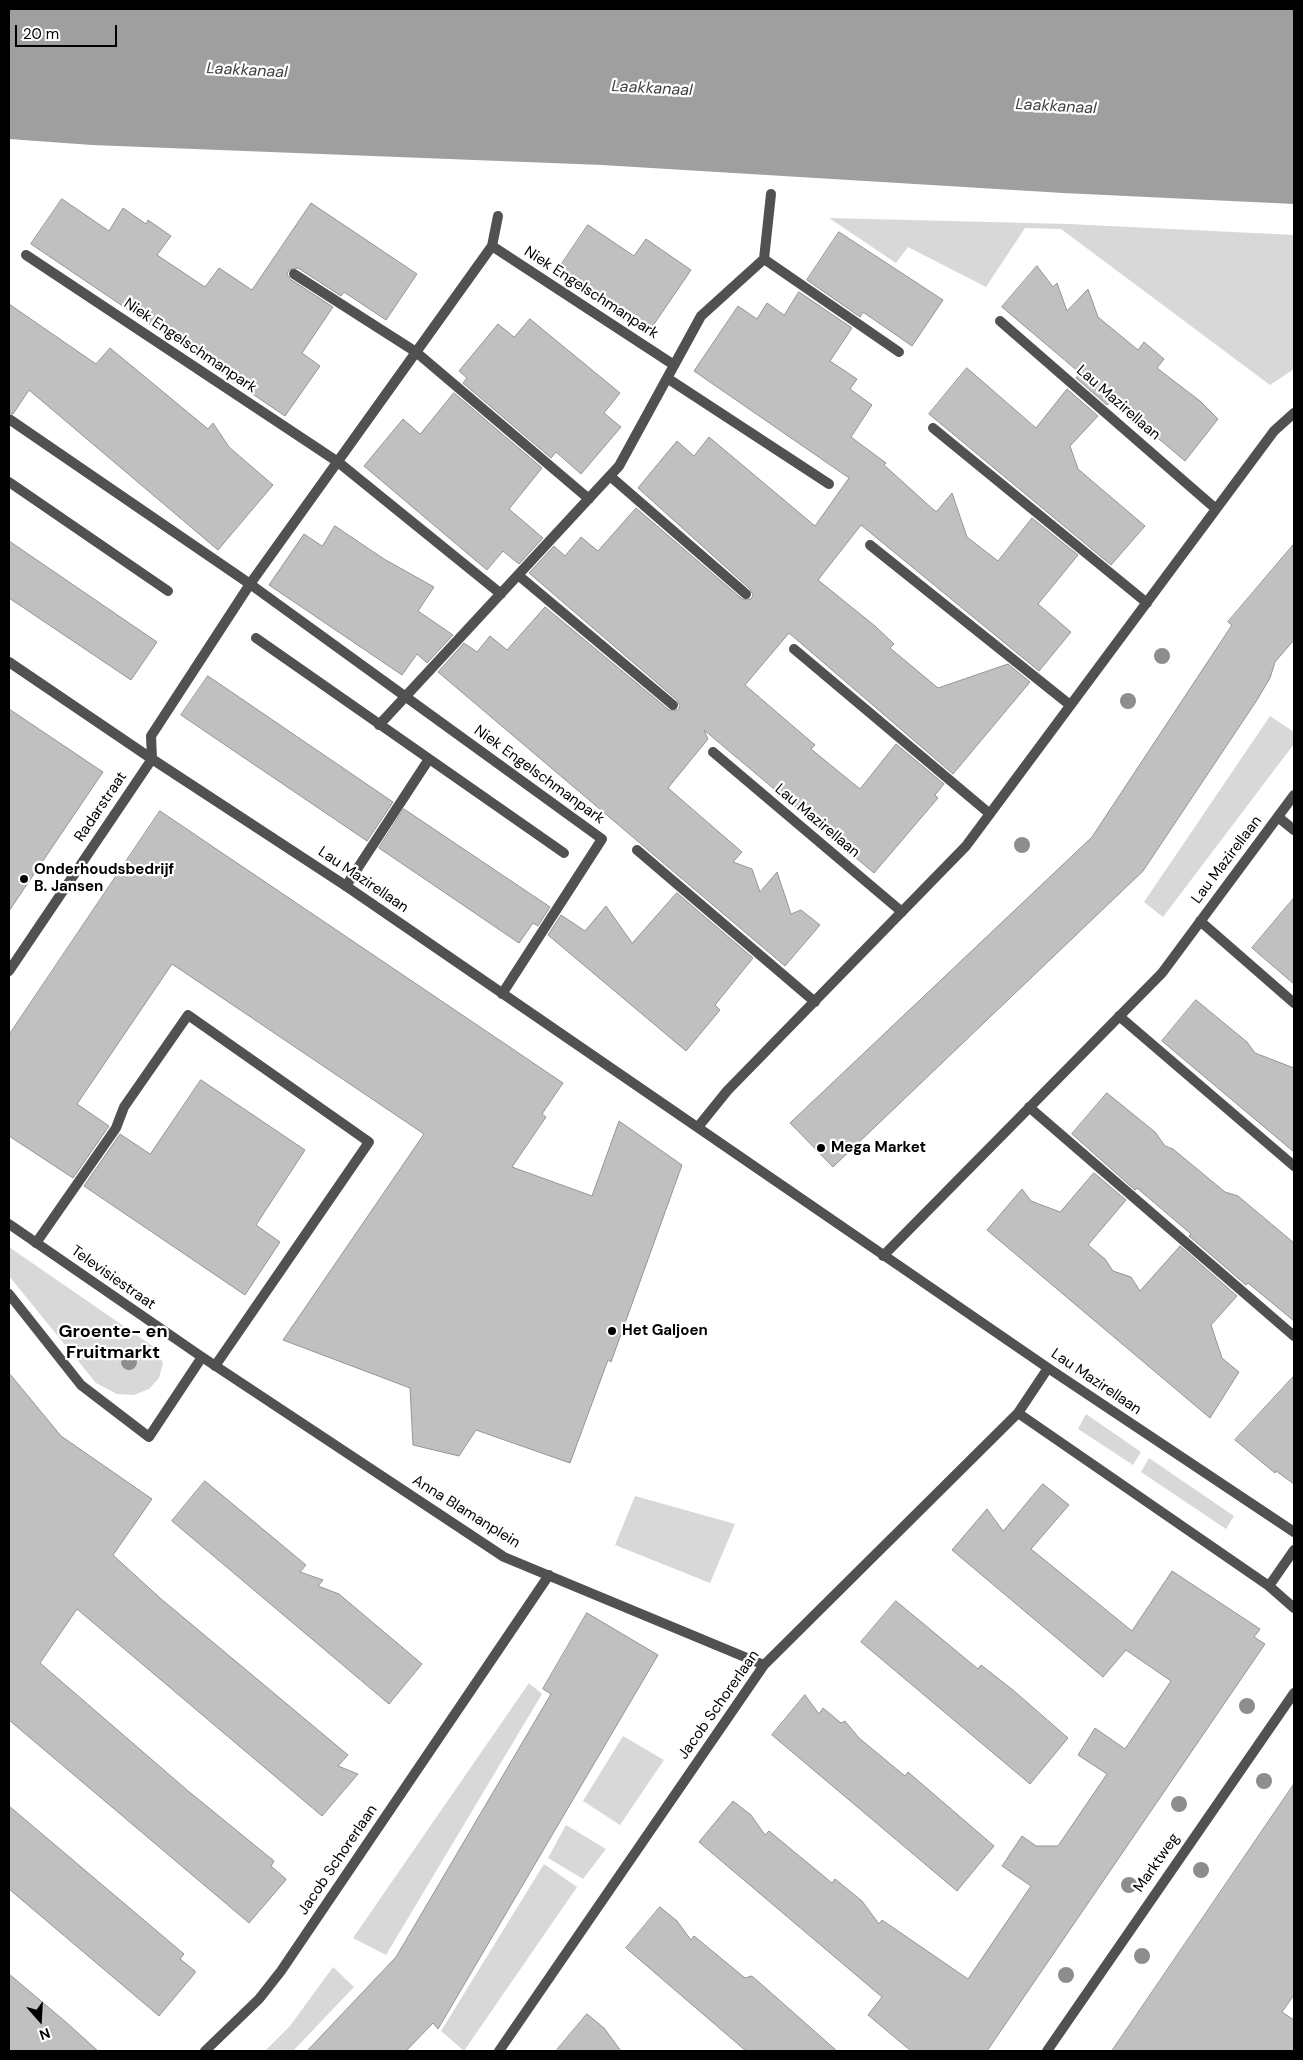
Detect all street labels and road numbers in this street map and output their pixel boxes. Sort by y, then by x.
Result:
street label: Niek Engelschmanpark [520,243,662,343]
street label: Niek Engelschmanpark [120,295,260,397]
street label: Lau Mazirellaan [1072,362,1164,444]
street label: Niek Engelschmanpark [470,722,608,828]
street label: Radarstraat [71,769,131,845]
street label: Lau Mazirellaan [771,780,863,862]
street label: Lau Mazirellaan [1188,813,1266,907]
street label: Lau Mazirellaan [314,843,412,917]
street label: Televisiestraat [67,1242,159,1314]
street label: Lau Mazirellaan [1047,1345,1145,1419]
street label: Anna Blamanplein [409,1472,523,1552]
street label: Jacob Schorerlaan [675,1647,763,1763]
street label: Jacob Schorerlaan [294,1802,382,1918]
street label: Marktweg [1130,1830,1184,1896]

